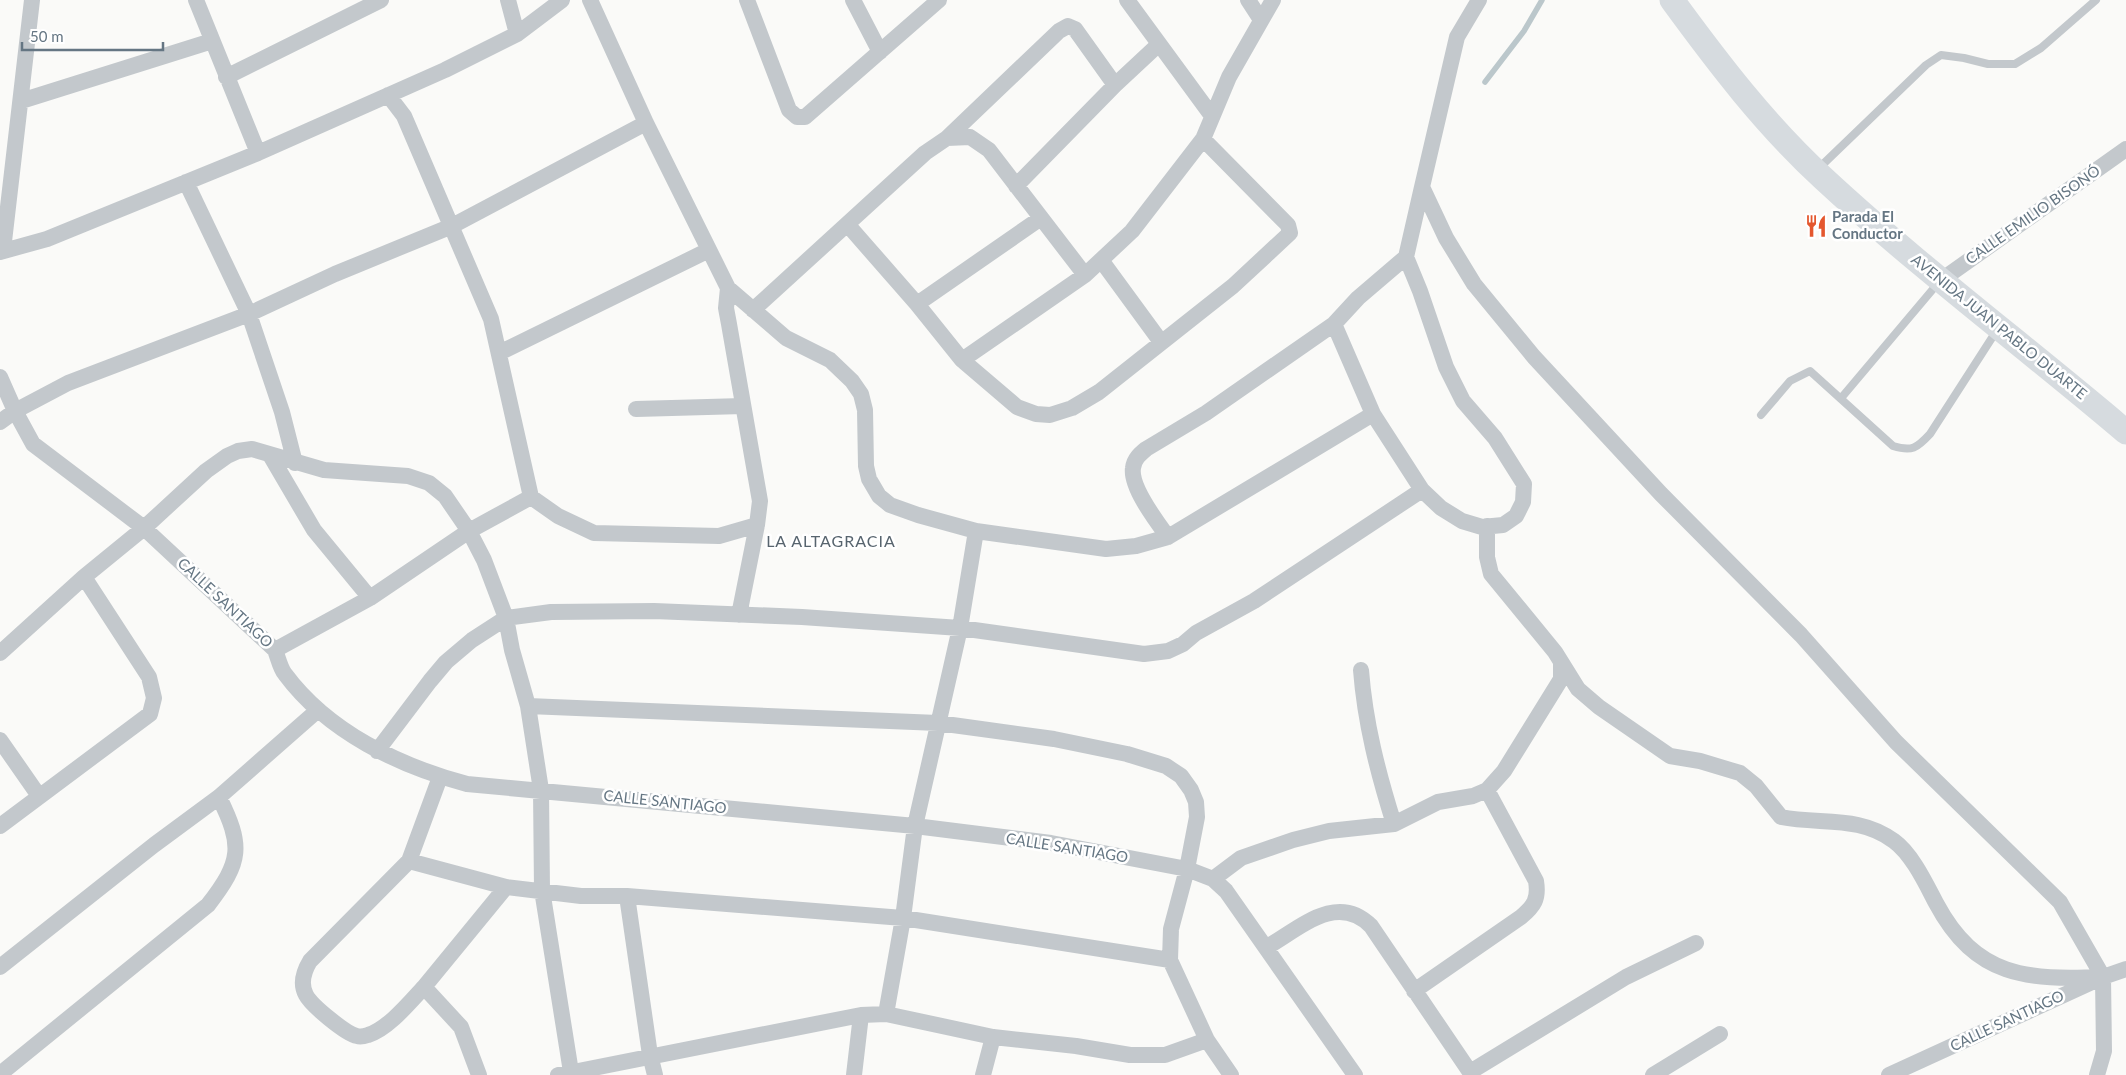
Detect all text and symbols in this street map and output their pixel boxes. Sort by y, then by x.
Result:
scale bar [22,20,164,52]
text: 50 m [30,27,64,45]
street label: CALLE EMILIO BISONÓ [1962,161,2103,267]
place label: Parada El Conductor [1832,207,1903,242]
restaurant icon: Parada El Conductor [1803,213,1829,239]
street label: AVENIDA JUAN PABLO DUARTE [1908,250,2091,403]
district label: LA ALTAGRACIA [766,531,896,550]
street label: CALLE SANTIAGO [174,554,277,651]
street label: CALLE SANTIAGO [603,786,727,816]
street label: CALLE SANTIAGO [1005,828,1130,866]
street label: CALLE SANTIAGO [1947,986,2066,1054]

